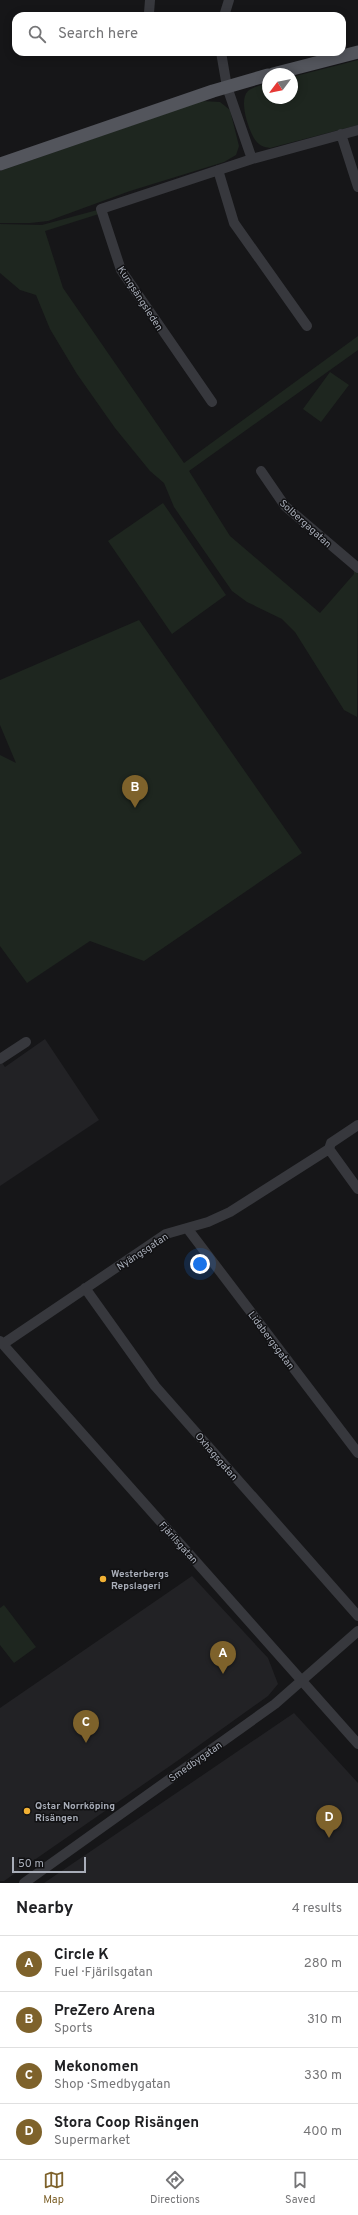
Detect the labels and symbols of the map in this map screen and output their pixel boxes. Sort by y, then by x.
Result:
north arrow [262,68,298,104]
street label: Kungsängsleden [114,264,165,334]
street label: Solbergagatan [276,497,334,551]
pin: B [122,775,148,808]
street label: Nyängsgatan [115,1231,171,1274]
your location [190,1254,210,1274]
street label: Lidabergsgatan [245,1309,297,1373]
street label: Oxhagsgatan [192,1430,240,1484]
street label: Fjärilsgatan [155,1519,200,1567]
place label: Westerbergs Repslageri [111,1568,169,1593]
marker: Westerbergs Repslageri [98,1574,108,1584]
pin: A [210,1641,236,1674]
pin: C [73,1710,99,1743]
street label: Smedbygatan [167,1739,225,1785]
place label: Qstar Norrköping Risängen [35,1800,115,1825]
pin: D [316,1805,342,1838]
marker: Qstar Norrköping Risängen [22,1806,32,1816]
scale bar [12,1855,86,1874]

